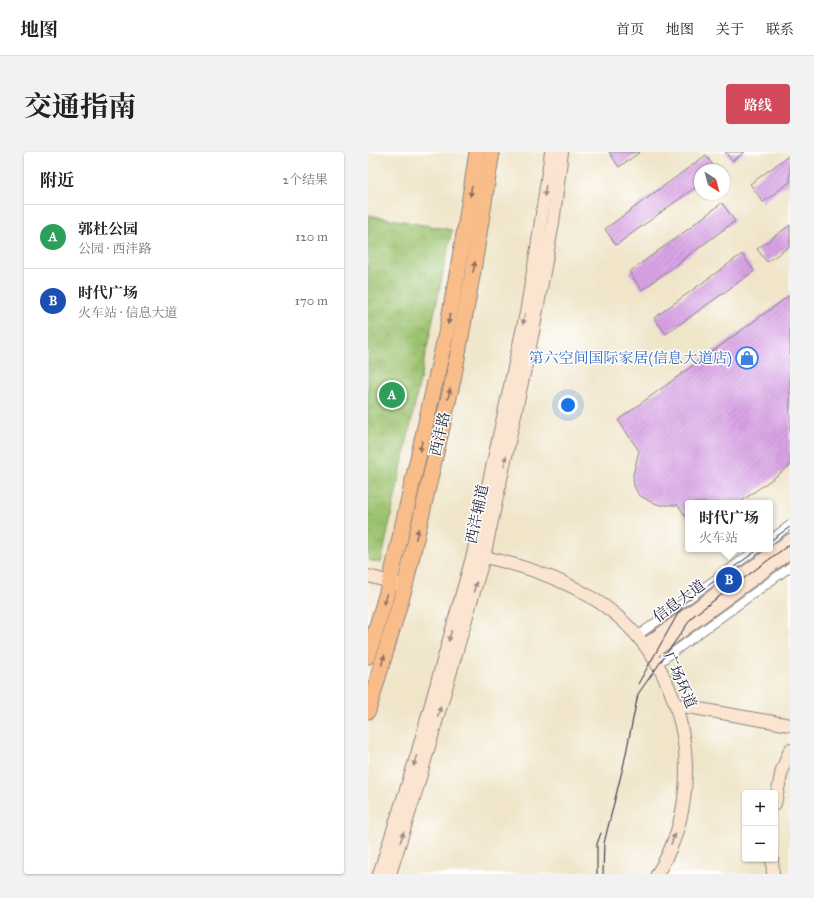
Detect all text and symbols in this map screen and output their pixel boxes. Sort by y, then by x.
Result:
text: 地图 [20,18,58,41]
text: 首页 [616,21,644,38]
text: 地图 [666,21,694,38]
text: 关于 [716,21,744,38]
text: 联系 [766,21,794,38]
button: 路线 [726,84,790,124]
text: 交通指南 [24,89,136,124]
north arrow [694,164,730,200]
text: 附近 [40,170,74,191]
text: 2个结果 [283,172,328,188]
one-way arrow [468,185,474,197]
one-way arrow [542,185,548,197]
text: 郭杜公园 [78,220,138,238]
text: A [49,229,57,245]
text: 120 m [295,229,328,245]
text: 公园 · 西沣路 [78,241,151,257]
one-way arrow [471,260,477,273]
text: 时代广场 [78,284,138,302]
text: B [49,293,57,309]
text: 170 m [295,293,328,309]
text: 火车站 · 信息大道 [78,305,177,321]
one-way arrow [446,313,452,325]
one-way arrow [521,313,527,325]
shop icon: 第六空间国际家居(信息大道店) [734,345,760,371]
place label: 第六空间国际家居(信息大道店) [529,349,732,368]
pin: A [379,380,405,410]
one-way arrow [447,388,453,400]
your location [558,395,578,415]
street label: 西沣路 [426,410,454,458]
one-way arrow [417,439,423,452]
one-way arrow [502,455,508,467]
street label: 西沣辅道 [462,483,492,545]
popup [685,500,773,552]
text: 时代广场 [699,509,759,527]
one-way arrow [414,528,420,541]
text: 火车站 [699,530,738,546]
pin: B [716,565,742,595]
street label: 信息大道 [649,576,709,626]
one-way arrow [472,581,478,593]
one-way arrow [382,594,388,606]
one-way arrow [447,630,453,642]
street label: 广场环道 [660,649,700,711]
one-way arrow [380,654,386,666]
one-way arrow [436,706,442,718]
one-way arrow [412,756,418,768]
map controls [742,790,778,862]
button: + [742,790,778,826]
button: − [742,826,778,862]
one-way arrow [399,831,405,843]
one-way arrow [671,832,677,844]

